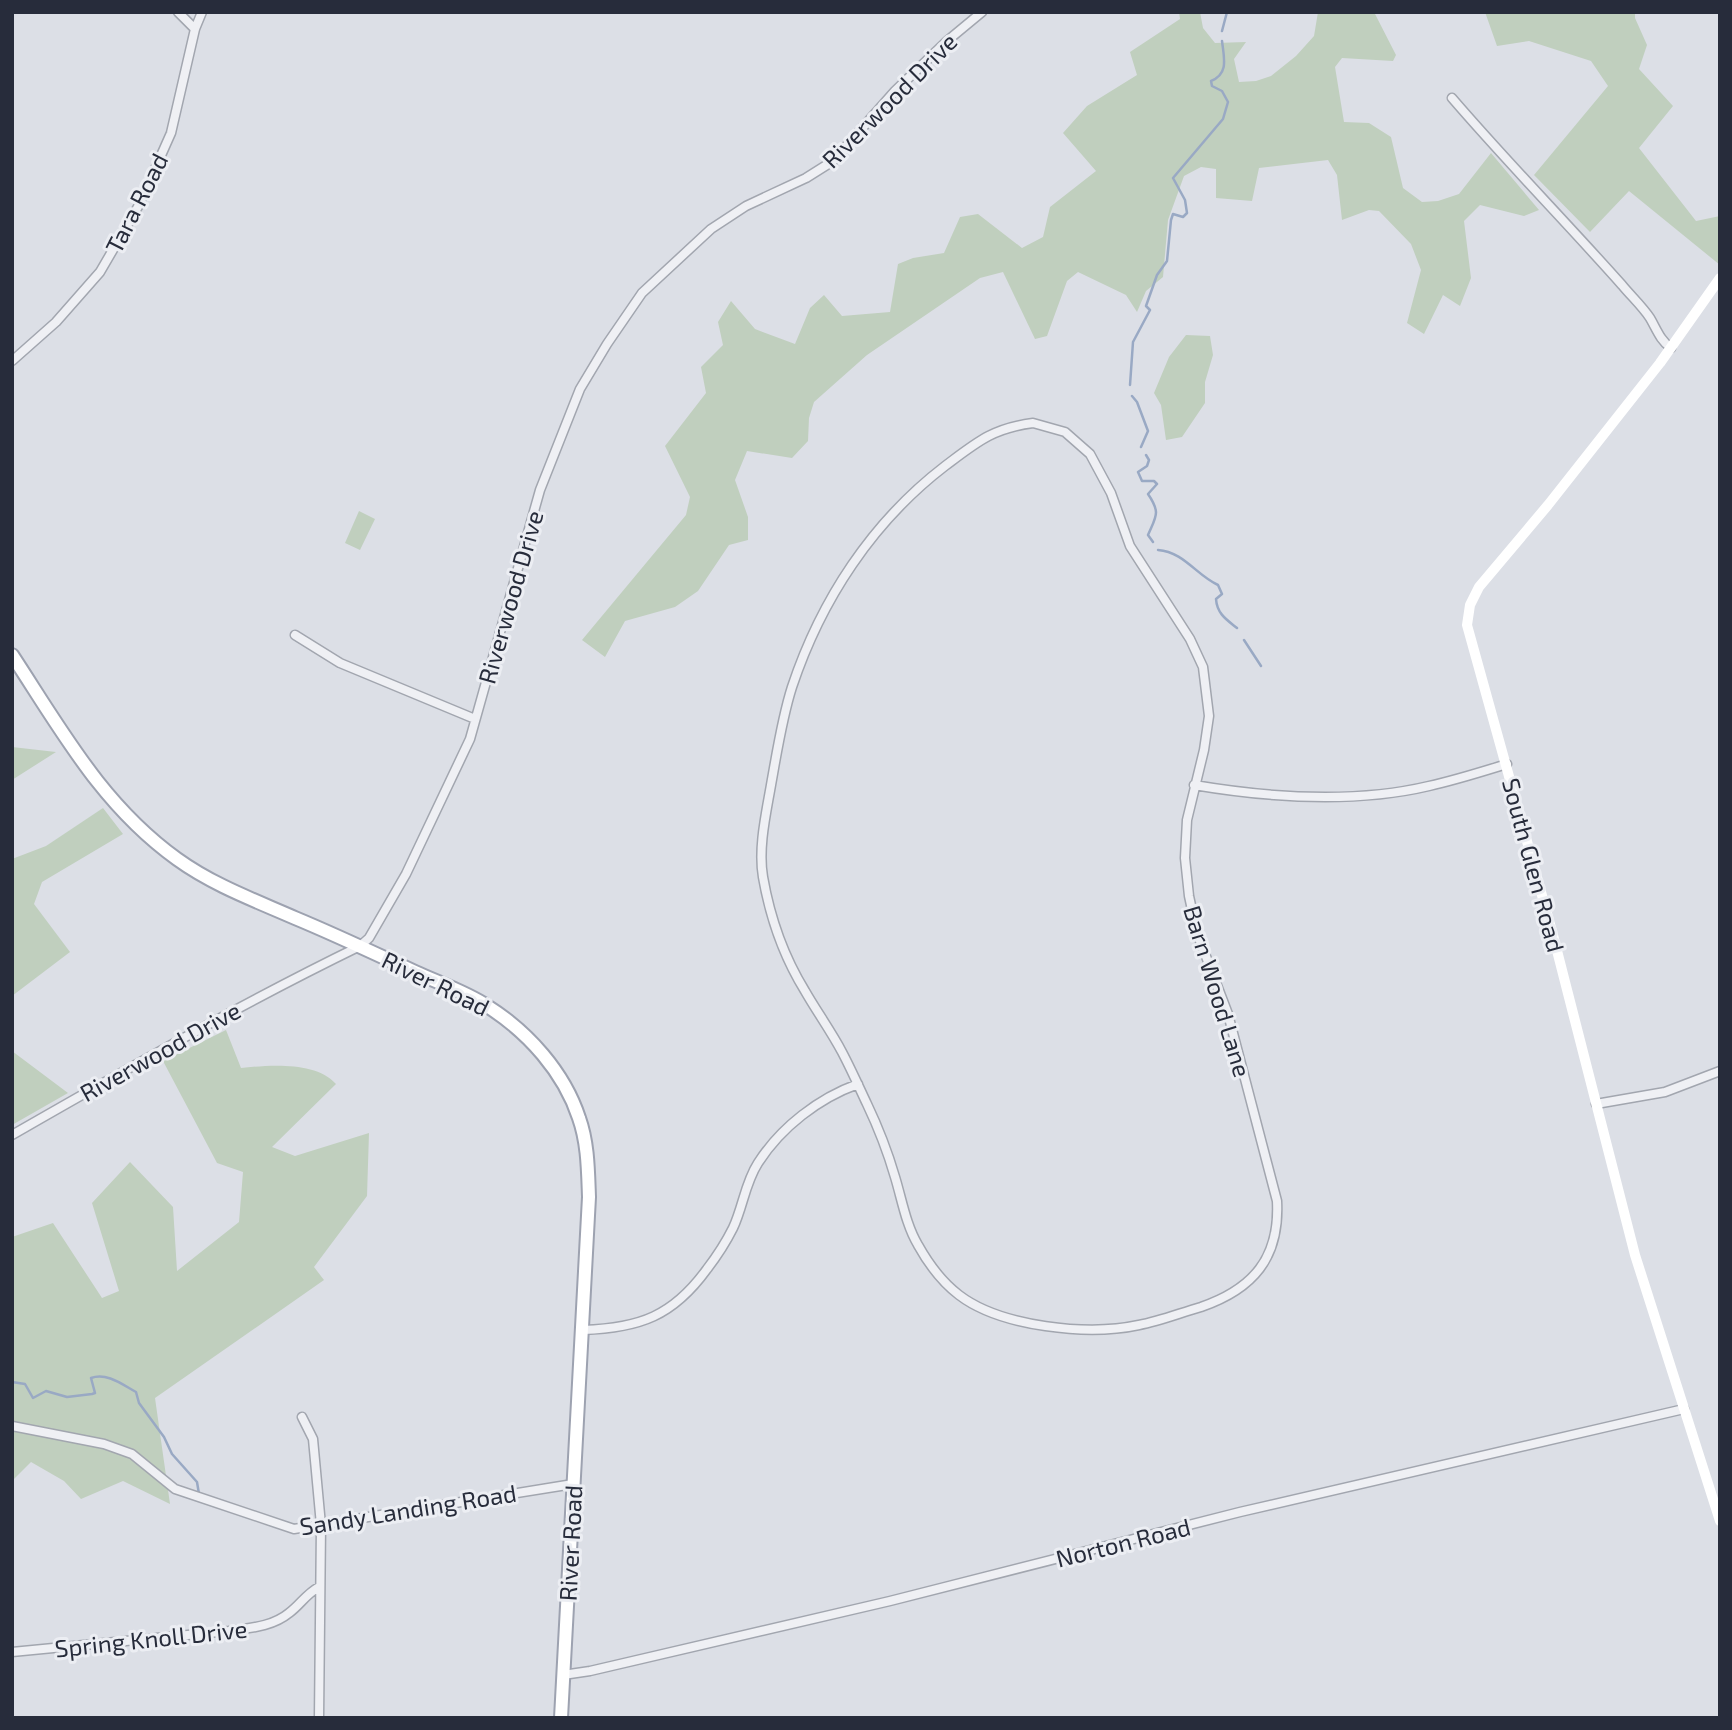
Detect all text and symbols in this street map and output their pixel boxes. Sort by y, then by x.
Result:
street label: Riverwood Drive [815,26,963,174]
street label: Tara Road [98,148,174,258]
street label: Riverwood Drive [471,507,549,687]
street label: South Glen Road [1497,775,1571,955]
street label: Barn Wood Lane [1178,902,1258,1080]
street label: River Road [378,945,494,1021]
street label: Riverwood Drive [75,995,245,1107]
street label: Sandy Landing Road [298,1478,518,1540]
street label: River Road [552,1484,588,1602]
street label: Norton Road [1053,1511,1193,1573]
street label: Spring Knoll Drive [53,1613,249,1663]

